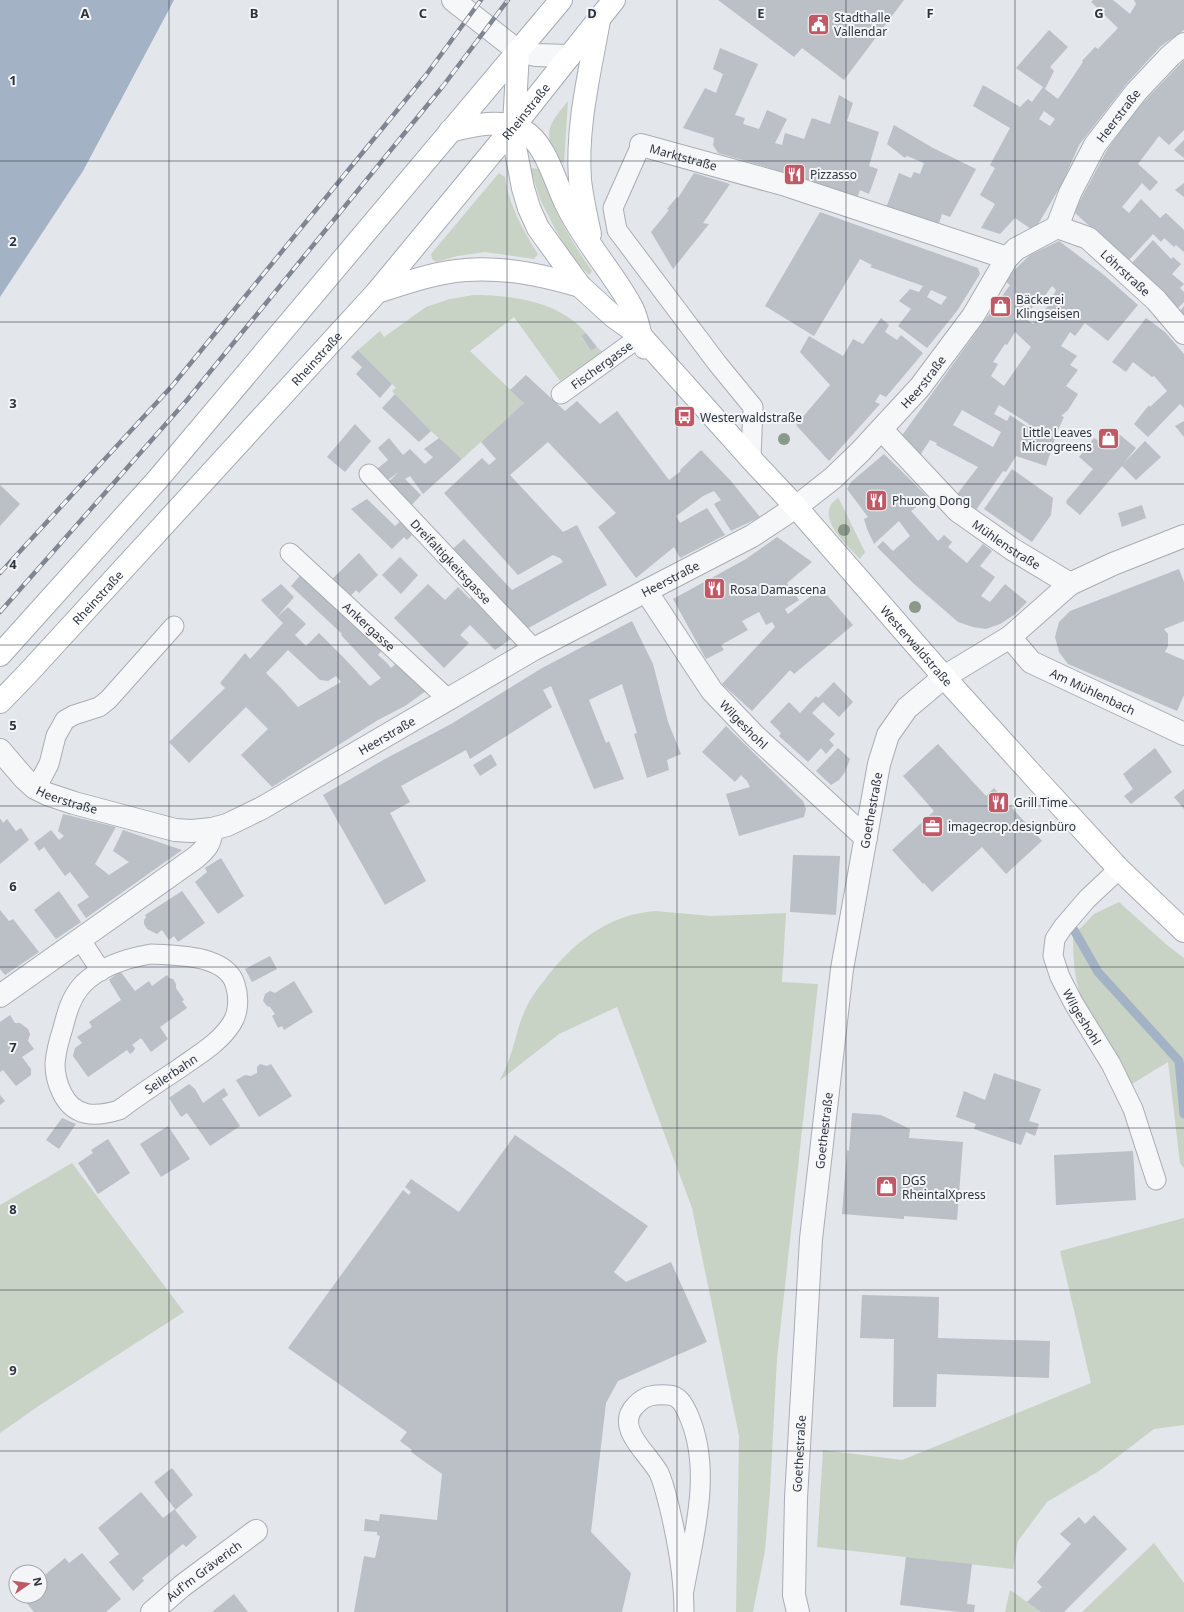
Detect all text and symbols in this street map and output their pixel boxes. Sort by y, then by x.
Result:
text: A [81,4,90,22]
text: B [250,4,258,22]
text: C [419,4,427,22]
text: D [587,4,597,22]
text: E [757,4,765,22]
text: F [926,4,934,22]
text: G [1094,4,1104,22]
place label: Stadthalle Vallendar [834,9,891,40]
public building icon: Stadthalle Vallendar [805,11,831,37]
text: 1 [9,71,17,89]
street label: Rheinstraße [498,79,554,143]
street label: Heerstraße [1092,85,1144,146]
street label: Marktstraße [648,139,719,174]
restaurant icon: Pizzasso [781,161,807,187]
place label: Pizzasso [810,166,857,183]
text: 2 [9,232,17,250]
street label: Löhrstraße [1097,245,1155,300]
place label: Bäckerei Klingseisen [1016,291,1080,322]
shop icon: Bäckerei Klingseisen [987,293,1013,319]
street label: Rheinstraße [287,327,346,389]
street label: Fischergasse [567,336,636,393]
street label: Heerstraße [896,352,949,412]
text: 3 [9,394,17,412]
bus stop icon: Westerwaldstraße [672,404,698,430]
place label: Westerwaldstraße [700,409,802,426]
place label: Little Leaves Microgreens [1021,424,1092,455]
shop icon: Little Leaves Microgreens [1095,426,1121,452]
restaurant icon: Phuong Dong [864,487,890,513]
place label: Phuong Dong [892,492,970,509]
street label: Dreifaltigkeitsgasse [407,515,496,608]
street label: Mühlenstraße [969,515,1044,573]
text: 4 [9,555,17,573]
street label: Heerstraße [638,556,702,601]
street label: Rheinstraße [68,566,127,628]
restaurant icon: Rosa Damascena [701,576,727,602]
place label: Rosa Damascena [730,581,826,598]
street label: Ankergasse [339,598,399,655]
street label: Westerwaldstraße [877,602,957,690]
street label: Am Mühlenbach [1047,664,1138,718]
street label: Wilgeshohl [716,696,772,753]
street label: Heerstraße [355,712,418,759]
text: 5 [9,716,17,734]
street label: Goethestraße [855,771,886,850]
street label: Heerstraße [34,782,100,817]
restaurant icon: Grill Time [986,789,1012,815]
place label: Grill Time [1014,794,1068,811]
office icon: imagecrop.designbüro [920,813,946,839]
place label: imagecrop.designbüro [948,818,1076,835]
text: 6 [9,877,17,895]
street label: Wilgeshohl [1059,986,1106,1048]
text: 7 [9,1038,17,1056]
street label: Seilerbahn [141,1050,201,1098]
street label: Goethestraße [811,1091,836,1170]
place label: DGS RheintalXpress [902,1172,986,1203]
shop icon: DGS RheintalXpress [874,1174,900,1200]
text: 8 [9,1200,17,1218]
text: 9 [9,1361,17,1379]
street label: Goethestraße [788,1414,809,1493]
street label: Auf'm Gräverich [162,1536,245,1605]
north arrow [8,1564,48,1604]
text: N [30,1576,47,1588]

